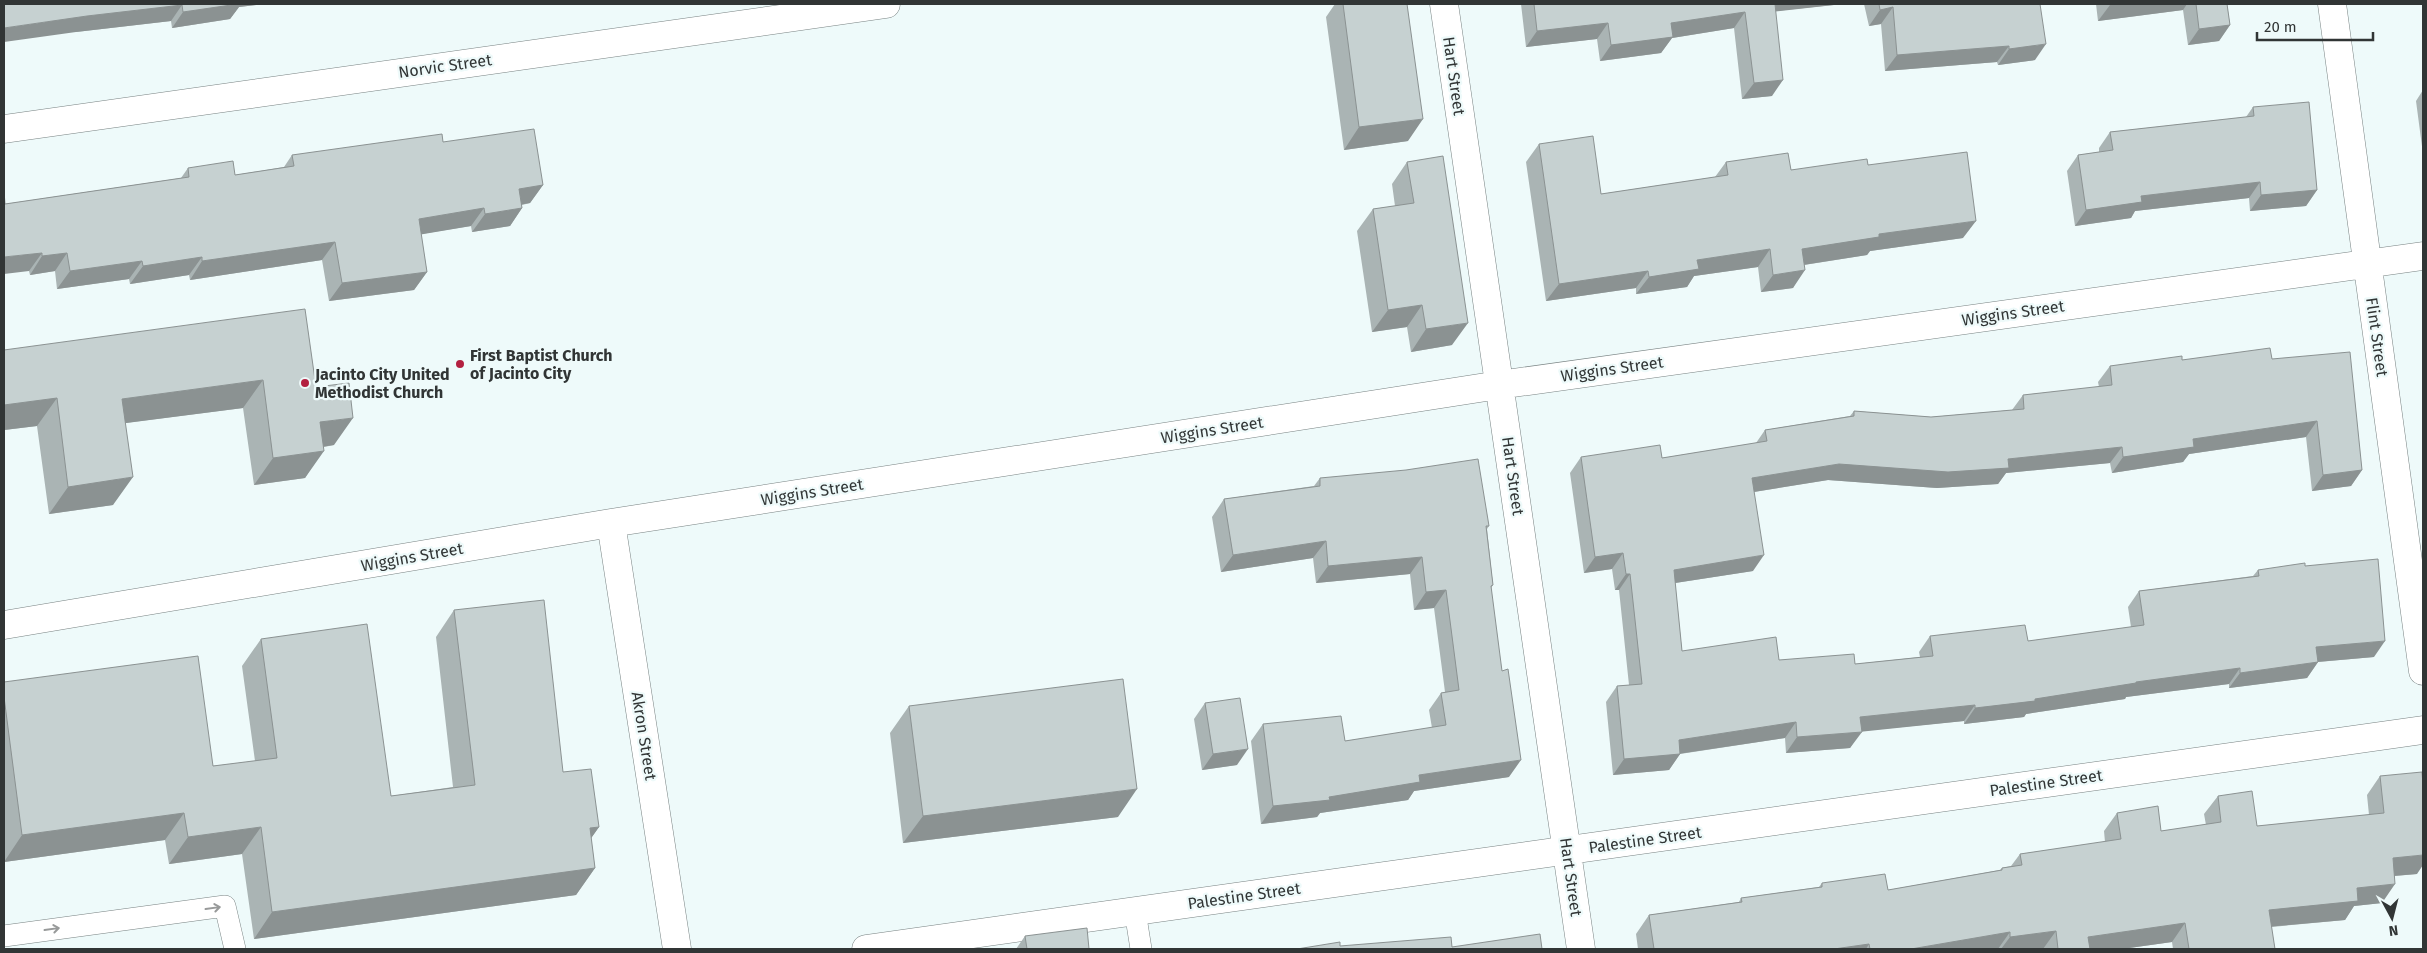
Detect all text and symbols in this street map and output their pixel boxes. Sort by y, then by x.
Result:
scale bar [2257,10,2373,42]
text: 20 m [2264,18,2297,36]
street label: Hart Street [1439,35,1469,117]
street label: Norvic Street [397,50,493,82]
street label: Wiggins Street [1960,296,2066,330]
street label: Flint Street [2362,296,2392,378]
place label: First Baptist Church of Jacinto City [470,346,613,383]
street label: Wiggins Street [1559,352,1665,386]
marker: First Baptist Church of Jacinto City [454,358,466,370]
place label: Jacinto City United Methodist Church [314,365,450,402]
marker: Jacinto City United Methodist Church [299,377,311,389]
street label: Wiggins Street [1159,412,1265,447]
street label: Hart Street [1498,435,1528,517]
street label: Wiggins Street [759,474,865,509]
street label: Wiggins Street [359,539,465,575]
street label: Akron Street [628,690,660,782]
street label: Palestine Street [1988,766,2104,800]
street label: Palestine Street [1587,823,1703,857]
street label: Hart Street [1556,836,1586,918]
street label: Palestine Street [1186,879,1302,913]
north arrow [2367,893,2417,943]
one-way arrow [205,903,221,913]
text: N [2388,921,2399,939]
one-way arrow [44,924,60,934]

